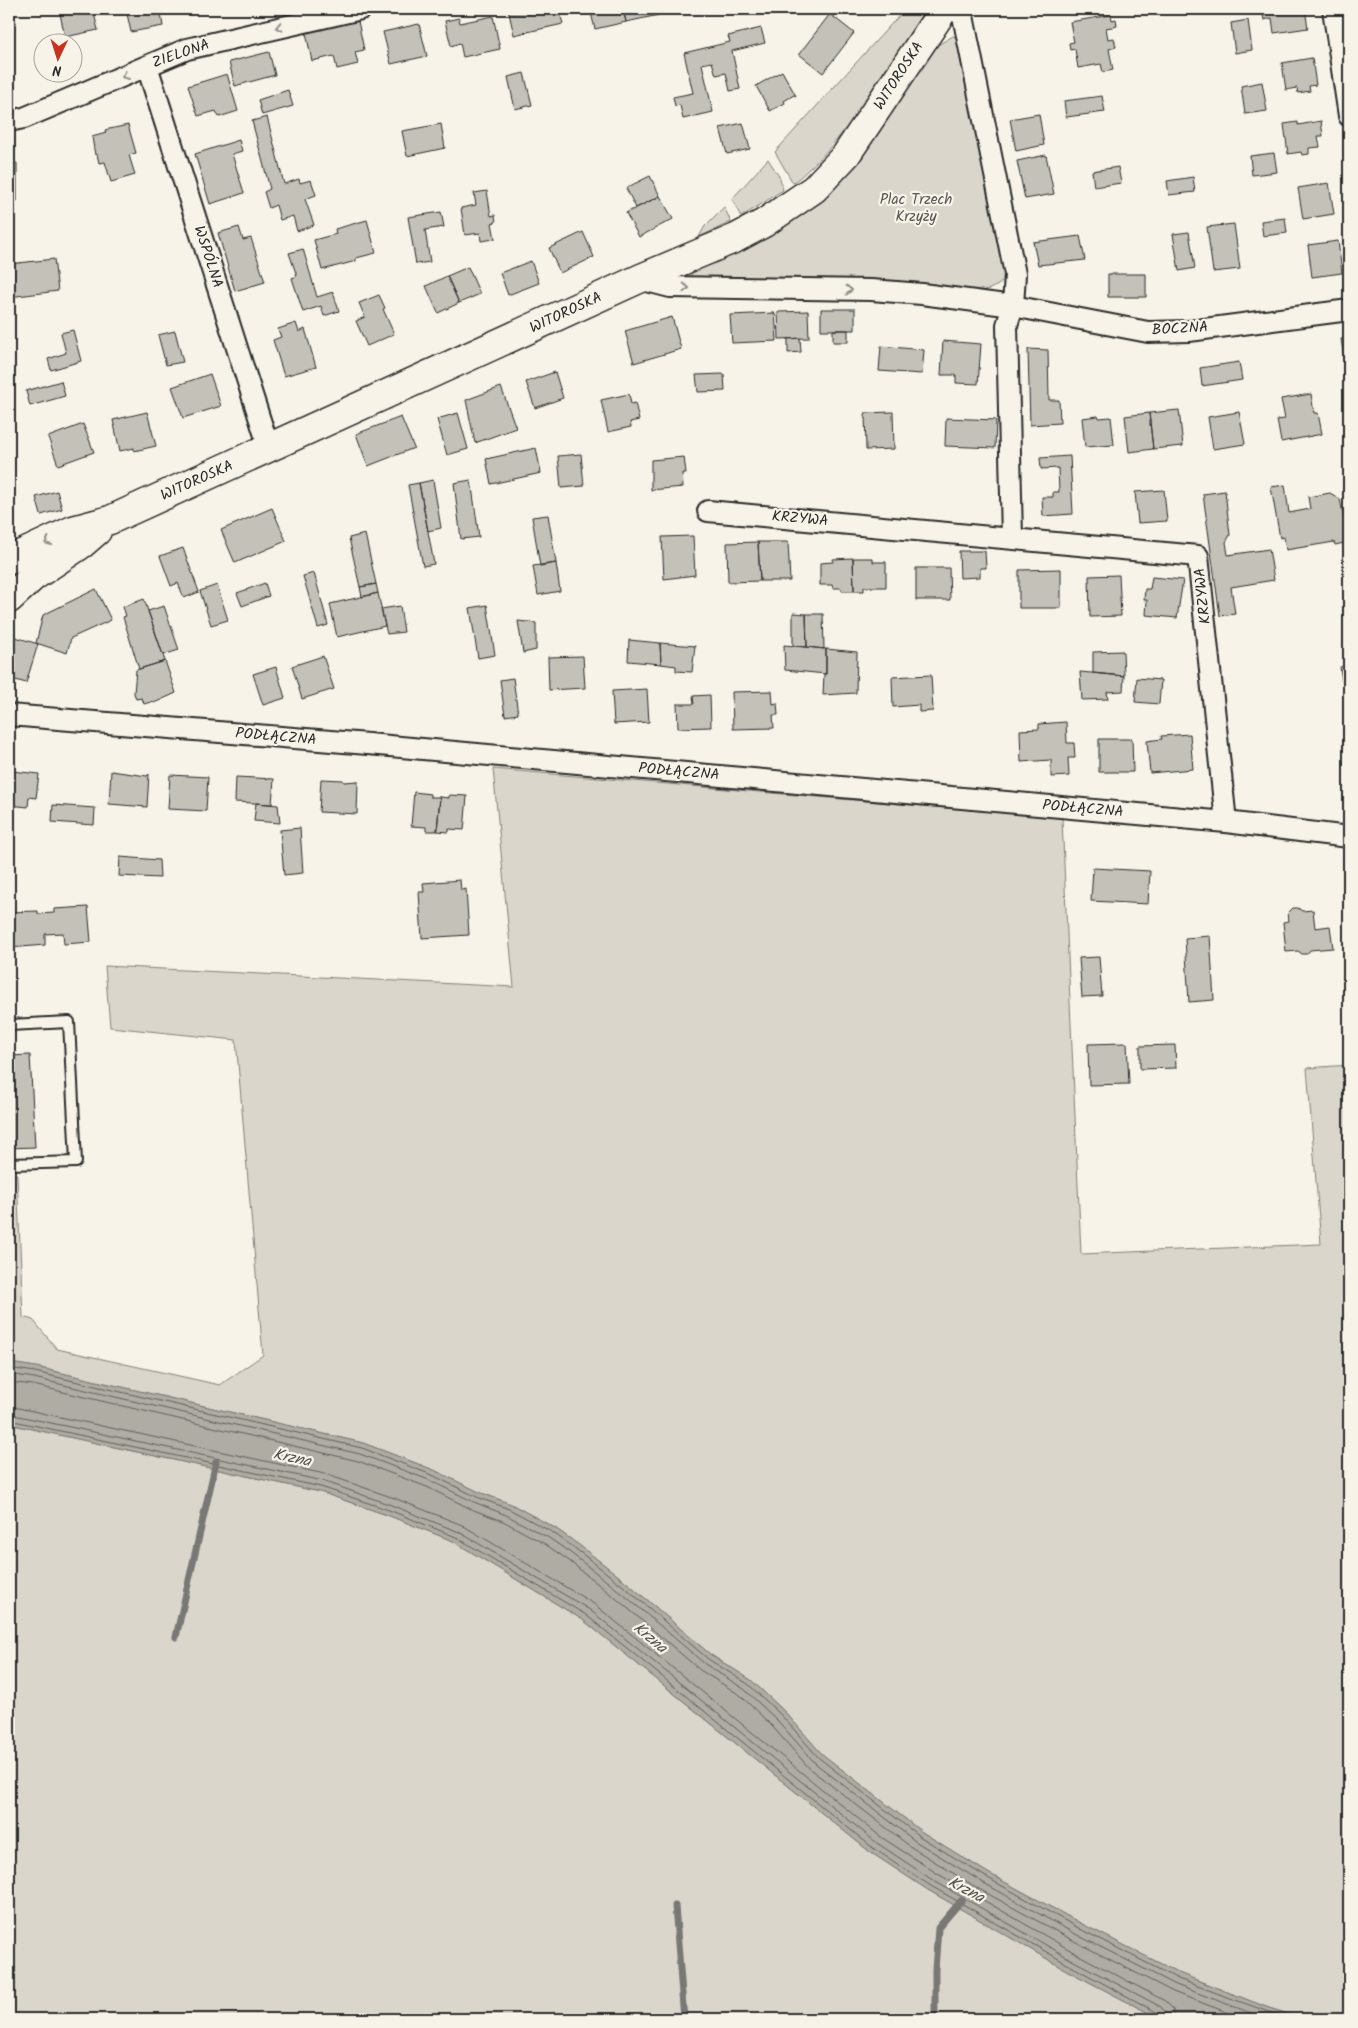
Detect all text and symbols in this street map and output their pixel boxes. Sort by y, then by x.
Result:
one-way arrow [275,21,284,32]
north arrow [32,32,82,82]
street label: ZIELONA [149,33,213,75]
street label: WITOROSKA [868,37,930,115]
text: N [52,59,62,81]
one-way arrow [121,69,130,80]
park label: Plac Trzech Krzyży [880,188,952,229]
street label: WSPÓLNA [187,223,229,291]
one-way arrow [683,283,691,293]
one-way arrow [846,285,853,295]
street label: WITOROSKA [526,286,606,340]
street label: BOCZNA [1151,316,1209,342]
street label: WITOROSKA [157,454,237,508]
street label: KRZYWA [771,505,829,533]
one-way arrow [44,536,53,546]
street label: KRZYWA [1188,567,1218,625]
street label: PODŁĄCZNA [234,721,318,753]
street label: PODŁĄCZNA [637,756,721,788]
street label: PODŁĄCZNA [1041,793,1125,825]
water label: Krzna [271,1442,315,1474]
water label: Krzna [627,1616,674,1661]
water label: Krzna [943,1870,990,1911]

